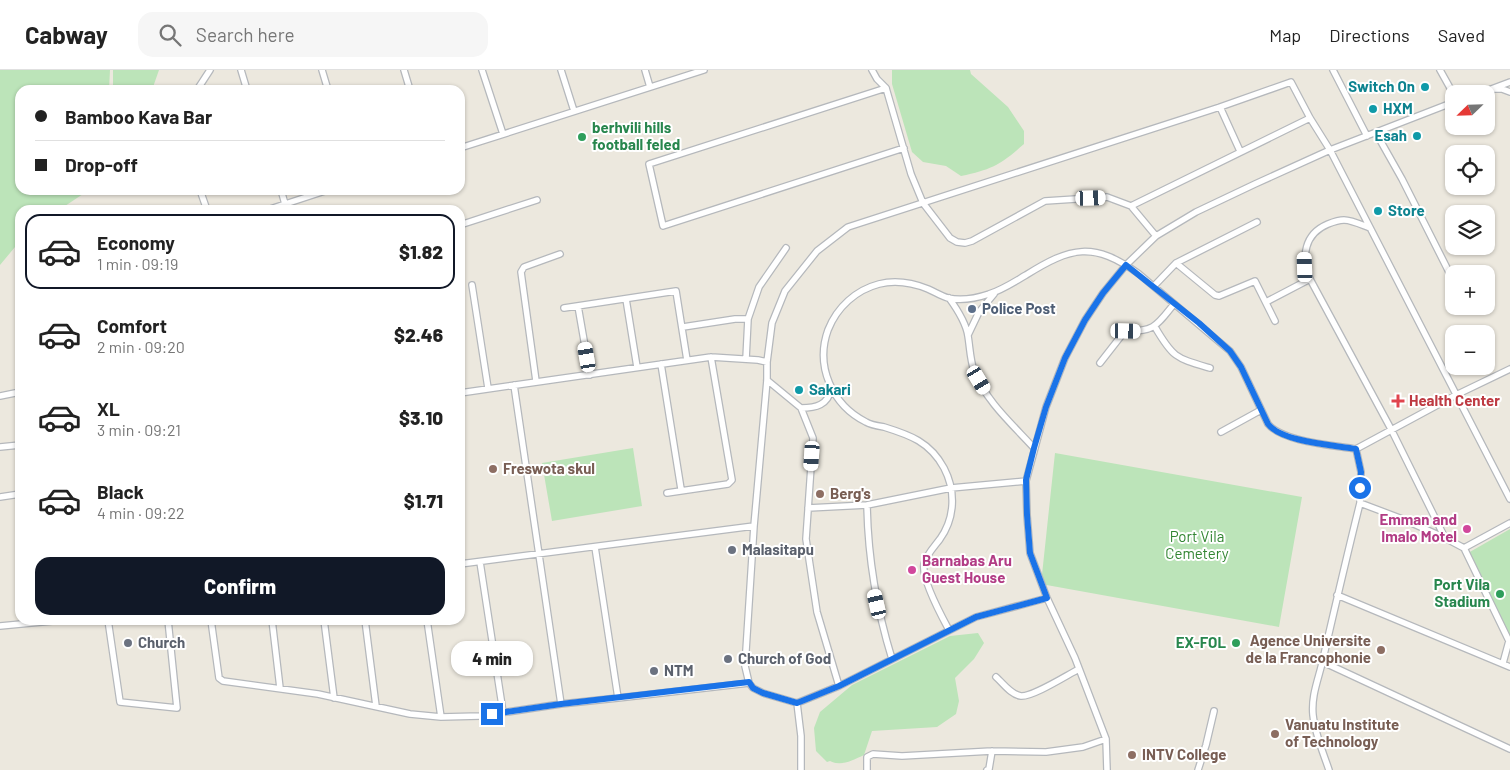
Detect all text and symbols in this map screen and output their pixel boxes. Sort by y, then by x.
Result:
search box [138,12,488,57]
text: Cabway [25,20,108,49]
icon: search [156,21,184,49]
text: Search here [196,23,295,46]
text: Map [1269,24,1301,46]
text: Directions [1329,24,1410,46]
text: Saved [1438,24,1485,46]
place label: Switch On [1348,77,1415,95]
marker: Switch On [1419,81,1431,93]
north arrow [1445,85,1495,135]
map controls [1445,85,1495,375]
place label: HXM [1383,99,1413,117]
marker: HXM [1367,103,1379,115]
text: Bamboo Kava Bar [65,105,212,128]
place label: berhvili hills football feled [592,118,680,153]
place label: Esah [1375,126,1407,144]
marker: Esah [1411,130,1423,142]
marker: berhvili hills football feled [576,131,588,143]
button: locate [1445,145,1495,195]
text: Drop-off [65,153,138,176]
car [1075,190,1106,206]
place label: Store [1388,201,1425,219]
marker: Store [1372,205,1384,217]
button: layers [1445,205,1495,255]
icon: car [37,229,82,274]
text: Economy [97,231,175,254]
text: $1.82 [399,240,443,263]
car [1296,252,1313,282]
text: 1 min · 09:19 [97,254,178,273]
button: + [1445,265,1495,315]
place label: Police Post [982,299,1056,317]
marker: Police Post [966,303,978,315]
icon: car [37,312,82,357]
text: Comfort [97,314,167,337]
text: $2.46 [394,323,443,346]
car [1110,323,1141,339]
button: − [1445,325,1495,375]
text: 2 min · 09:20 [97,337,185,356]
car [577,341,596,373]
car [964,363,993,397]
place label: Sakari [809,380,851,398]
marker: Sakari [793,384,805,396]
place label: Health Center [1409,391,1500,409]
marker: Health Center [1391,394,1405,408]
icon: car [37,395,82,440]
text: XL [97,397,120,420]
text: $3.10 [399,406,443,429]
text: 3 min · 09:21 [97,420,181,439]
car [803,441,820,471]
place label: Freswota skul [503,459,595,477]
marker: Freswota skul [487,463,499,475]
route start [1349,477,1371,499]
icon: car [37,478,82,523]
text: Black [97,480,144,503]
place label: Berg's [830,484,871,502]
marker: Berg's [814,488,826,500]
text: $1.71 [404,489,443,512]
text: 4 min · 09:22 [97,503,185,522]
place label: Emman and Imalo Motel [1379,510,1457,545]
marker: Emman and Imalo Motel [1461,523,1473,535]
park label: Port Vila Cemetery [1165,527,1229,562]
place label: Malasitapu [742,540,814,558]
marker: Malasitapu [726,544,738,556]
place label: Barnabas Aru Guest House [922,551,1012,586]
button: Confirm [35,557,445,615]
marker: Barnabas Aru Guest House [906,564,918,576]
place label: Port Vila Stadium [1434,575,1490,610]
car [866,588,887,620]
marker: Port Vila Stadium [1494,588,1506,600]
place label: Agence Universite de la Francophonie [1245,631,1371,666]
place label: Church [138,633,185,651]
place label: EX-FOL [1176,633,1226,651]
marker: Church [122,637,134,649]
marker: EX-FOL [1230,637,1242,649]
callout: 4 min [451,642,533,676]
marker: Agence Universite de la Francophonie [1375,644,1387,656]
text: 4 min [472,649,512,668]
place label: Church of God [738,649,831,667]
marker: Church of God [722,653,734,665]
place label: NTM [664,661,693,679]
marker: NTM [648,665,660,677]
route end [481,703,503,725]
place label: Vanuatu Institute of Technology [1285,715,1399,750]
marker: Vanuatu Institute of Technology [1269,728,1281,740]
place label: INTV College [1142,745,1227,763]
marker: INTV College [1126,749,1138,761]

